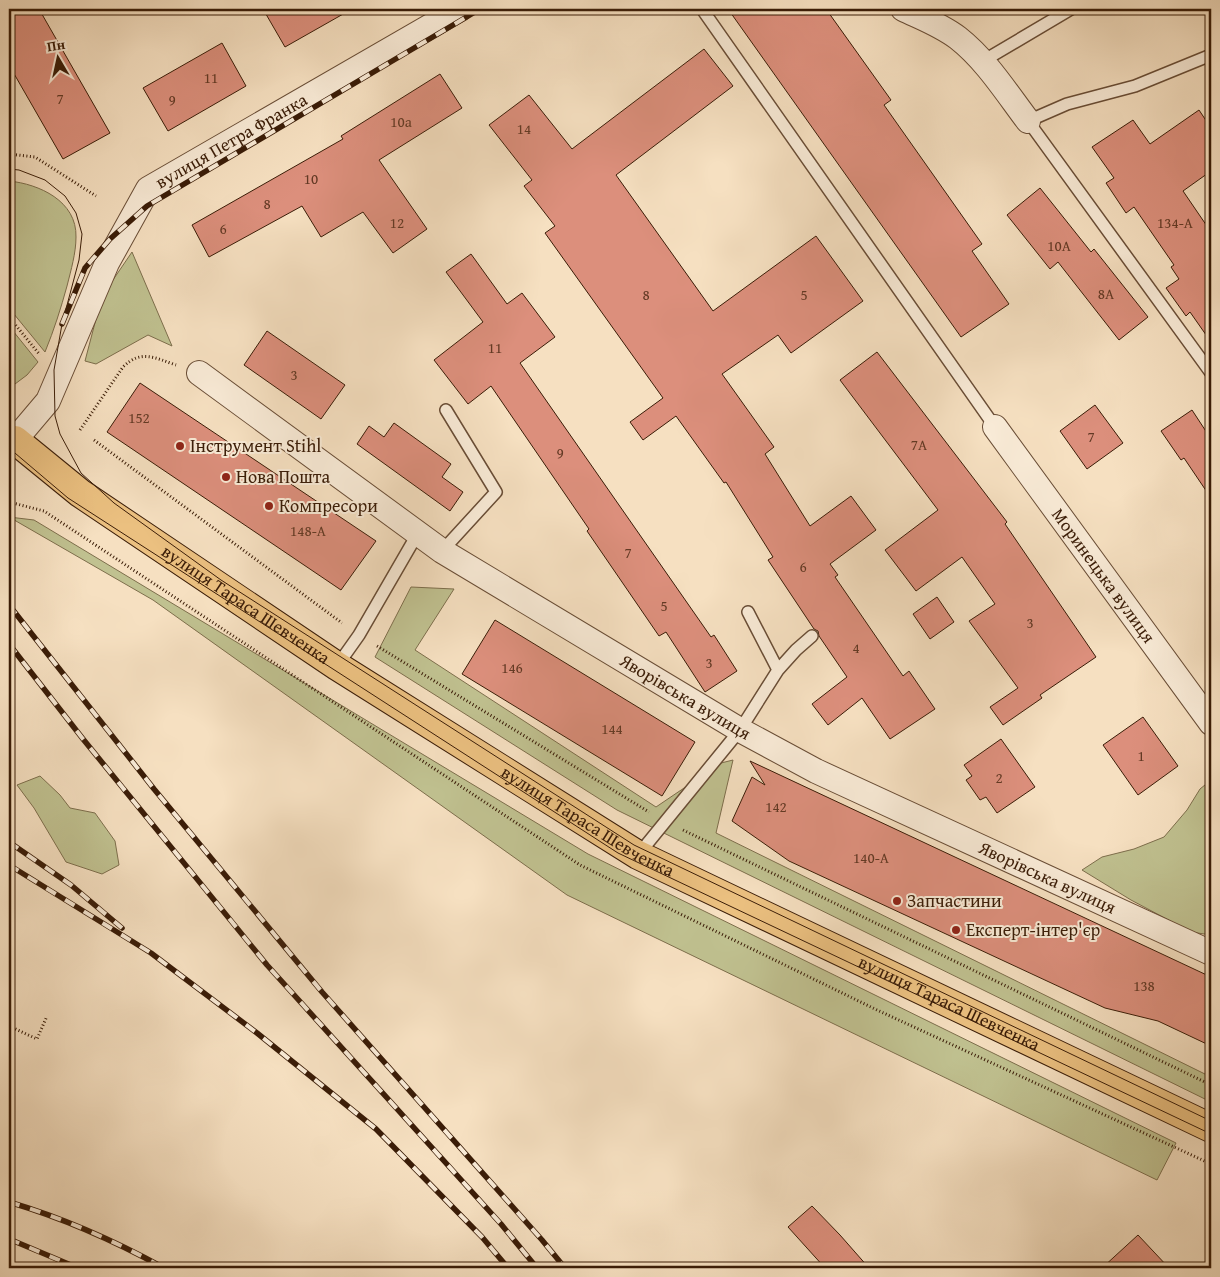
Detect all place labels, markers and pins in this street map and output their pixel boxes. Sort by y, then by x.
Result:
place label: Інструмент Stihl [190,432,321,459]
marker: Інструмент Stihl [174,440,186,452]
place label: Нова Пошта [236,463,331,490]
marker: Нова Пошта [220,471,232,483]
place label: Компресори [279,492,378,519]
marker: Компресори [263,500,275,512]
place label: Запчастини [907,887,1002,914]
marker: Запчастини [891,895,903,907]
place label: Експерт-інтер'єр [966,916,1101,943]
marker: Експерт-інтер'єр [950,924,962,936]

